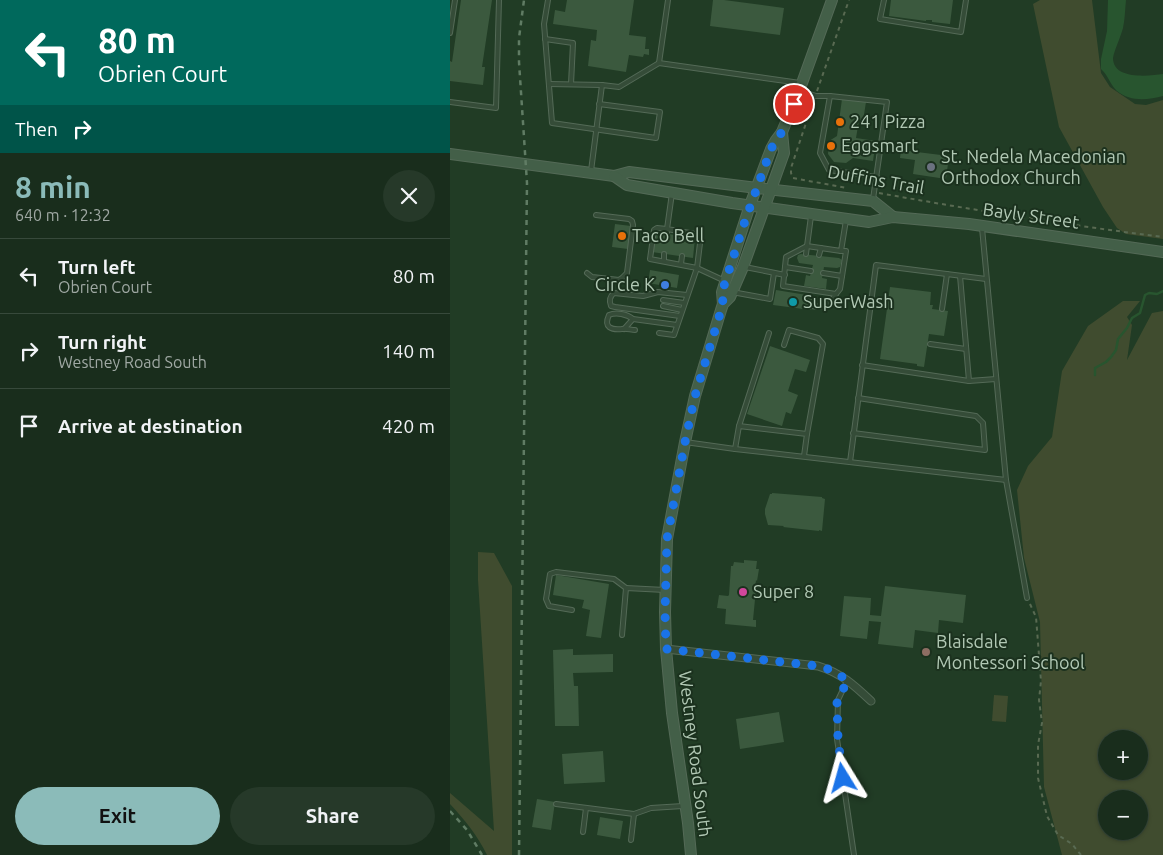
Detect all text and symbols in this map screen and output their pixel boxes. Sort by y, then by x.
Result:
icon: left [15,20,80,85]
text: 80 m [98,20,176,60]
text: Obrien Court [98,61,227,86]
pin [773,83,815,125]
icon: arrive [780,90,808,118]
place label: 241 Pizza [850,111,926,131]
icon: right [68,115,96,143]
marker: 241 Pizza [834,116,846,128]
text: Then [15,118,58,140]
place label: Eggsmart [841,135,918,155]
marker: Eggsmart [825,140,837,152]
place label: St. Nedela Macedonian Orthodox Church [941,146,1126,187]
street label: Duffins Trail [826,161,926,197]
marker: St. Nedela Macedonian Orthodox Church [925,161,937,173]
text: 8 min [15,170,91,204]
button: close [383,170,435,222]
street label: Bayly Street [982,198,1081,232]
text: 640 m · 12:32 [15,206,111,224]
place label: Taco Bell [632,225,705,245]
marker: Taco Bell [616,230,628,242]
text: Turn left [58,256,136,278]
icon: left [15,262,43,290]
text: 80 m [393,265,435,287]
place label: Circle K [595,274,655,294]
text: Obrien Court [58,278,152,296]
marker: Circle K [659,279,671,291]
place label: SuperWash [803,291,894,311]
marker: SuperWash [787,296,799,308]
text: Turn right [58,331,146,353]
icon: right [15,337,43,365]
text: 140 m [382,340,435,362]
text: Westney Road South [58,353,207,371]
icon: arrive [15,412,43,440]
text: Arrive at destination [58,415,243,437]
text: 420 m [382,415,435,437]
place label: Super 8 [753,581,814,601]
marker: Super 8 [737,586,749,598]
place label: Blaisdale Montessori School [936,631,1085,672]
marker: Blaisdale Montessori School [920,646,932,658]
street label: Westney Road South [676,670,716,838]
map controls [1098,730,1148,840]
button: + [1098,730,1148,780]
position arrow [816,751,868,803]
button: Exit [15,787,220,845]
button: Share [230,787,435,845]
button: − [1098,790,1148,840]

